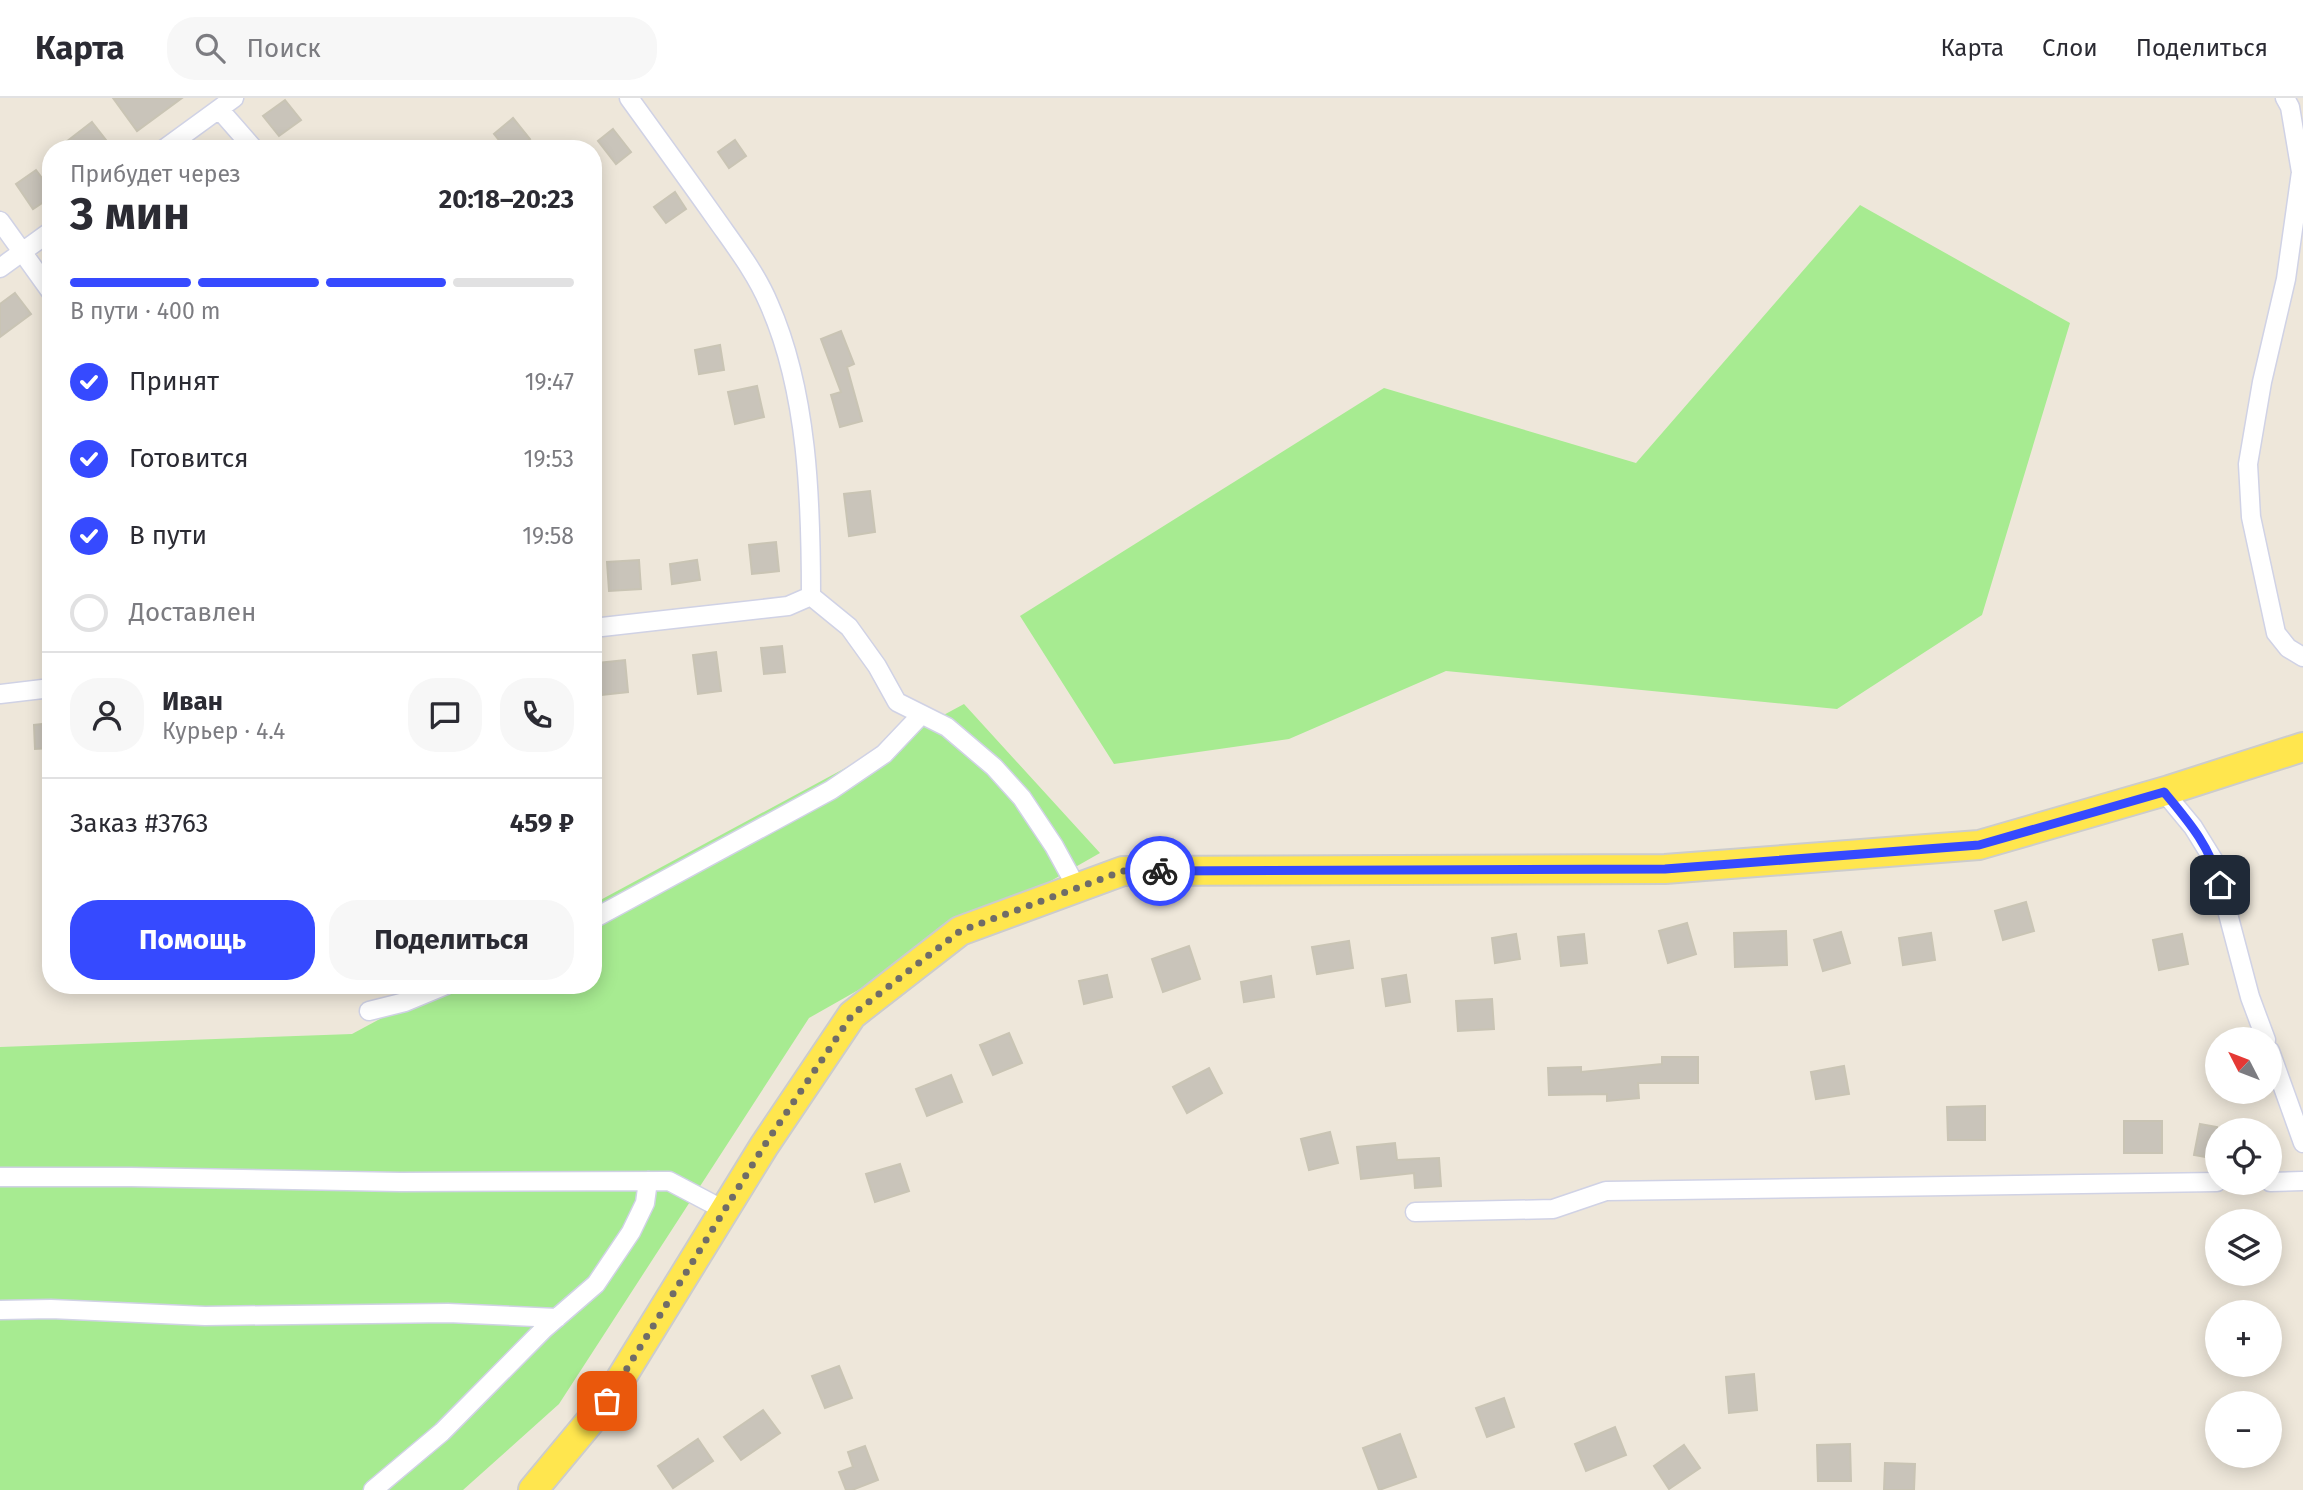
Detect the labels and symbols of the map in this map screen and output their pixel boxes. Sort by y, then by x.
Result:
courier [1125,836,1195,906]
pin [2190,855,2250,915]
north arrow [2205,1027,2282,1104]
pin [577,1371,637,1431]

